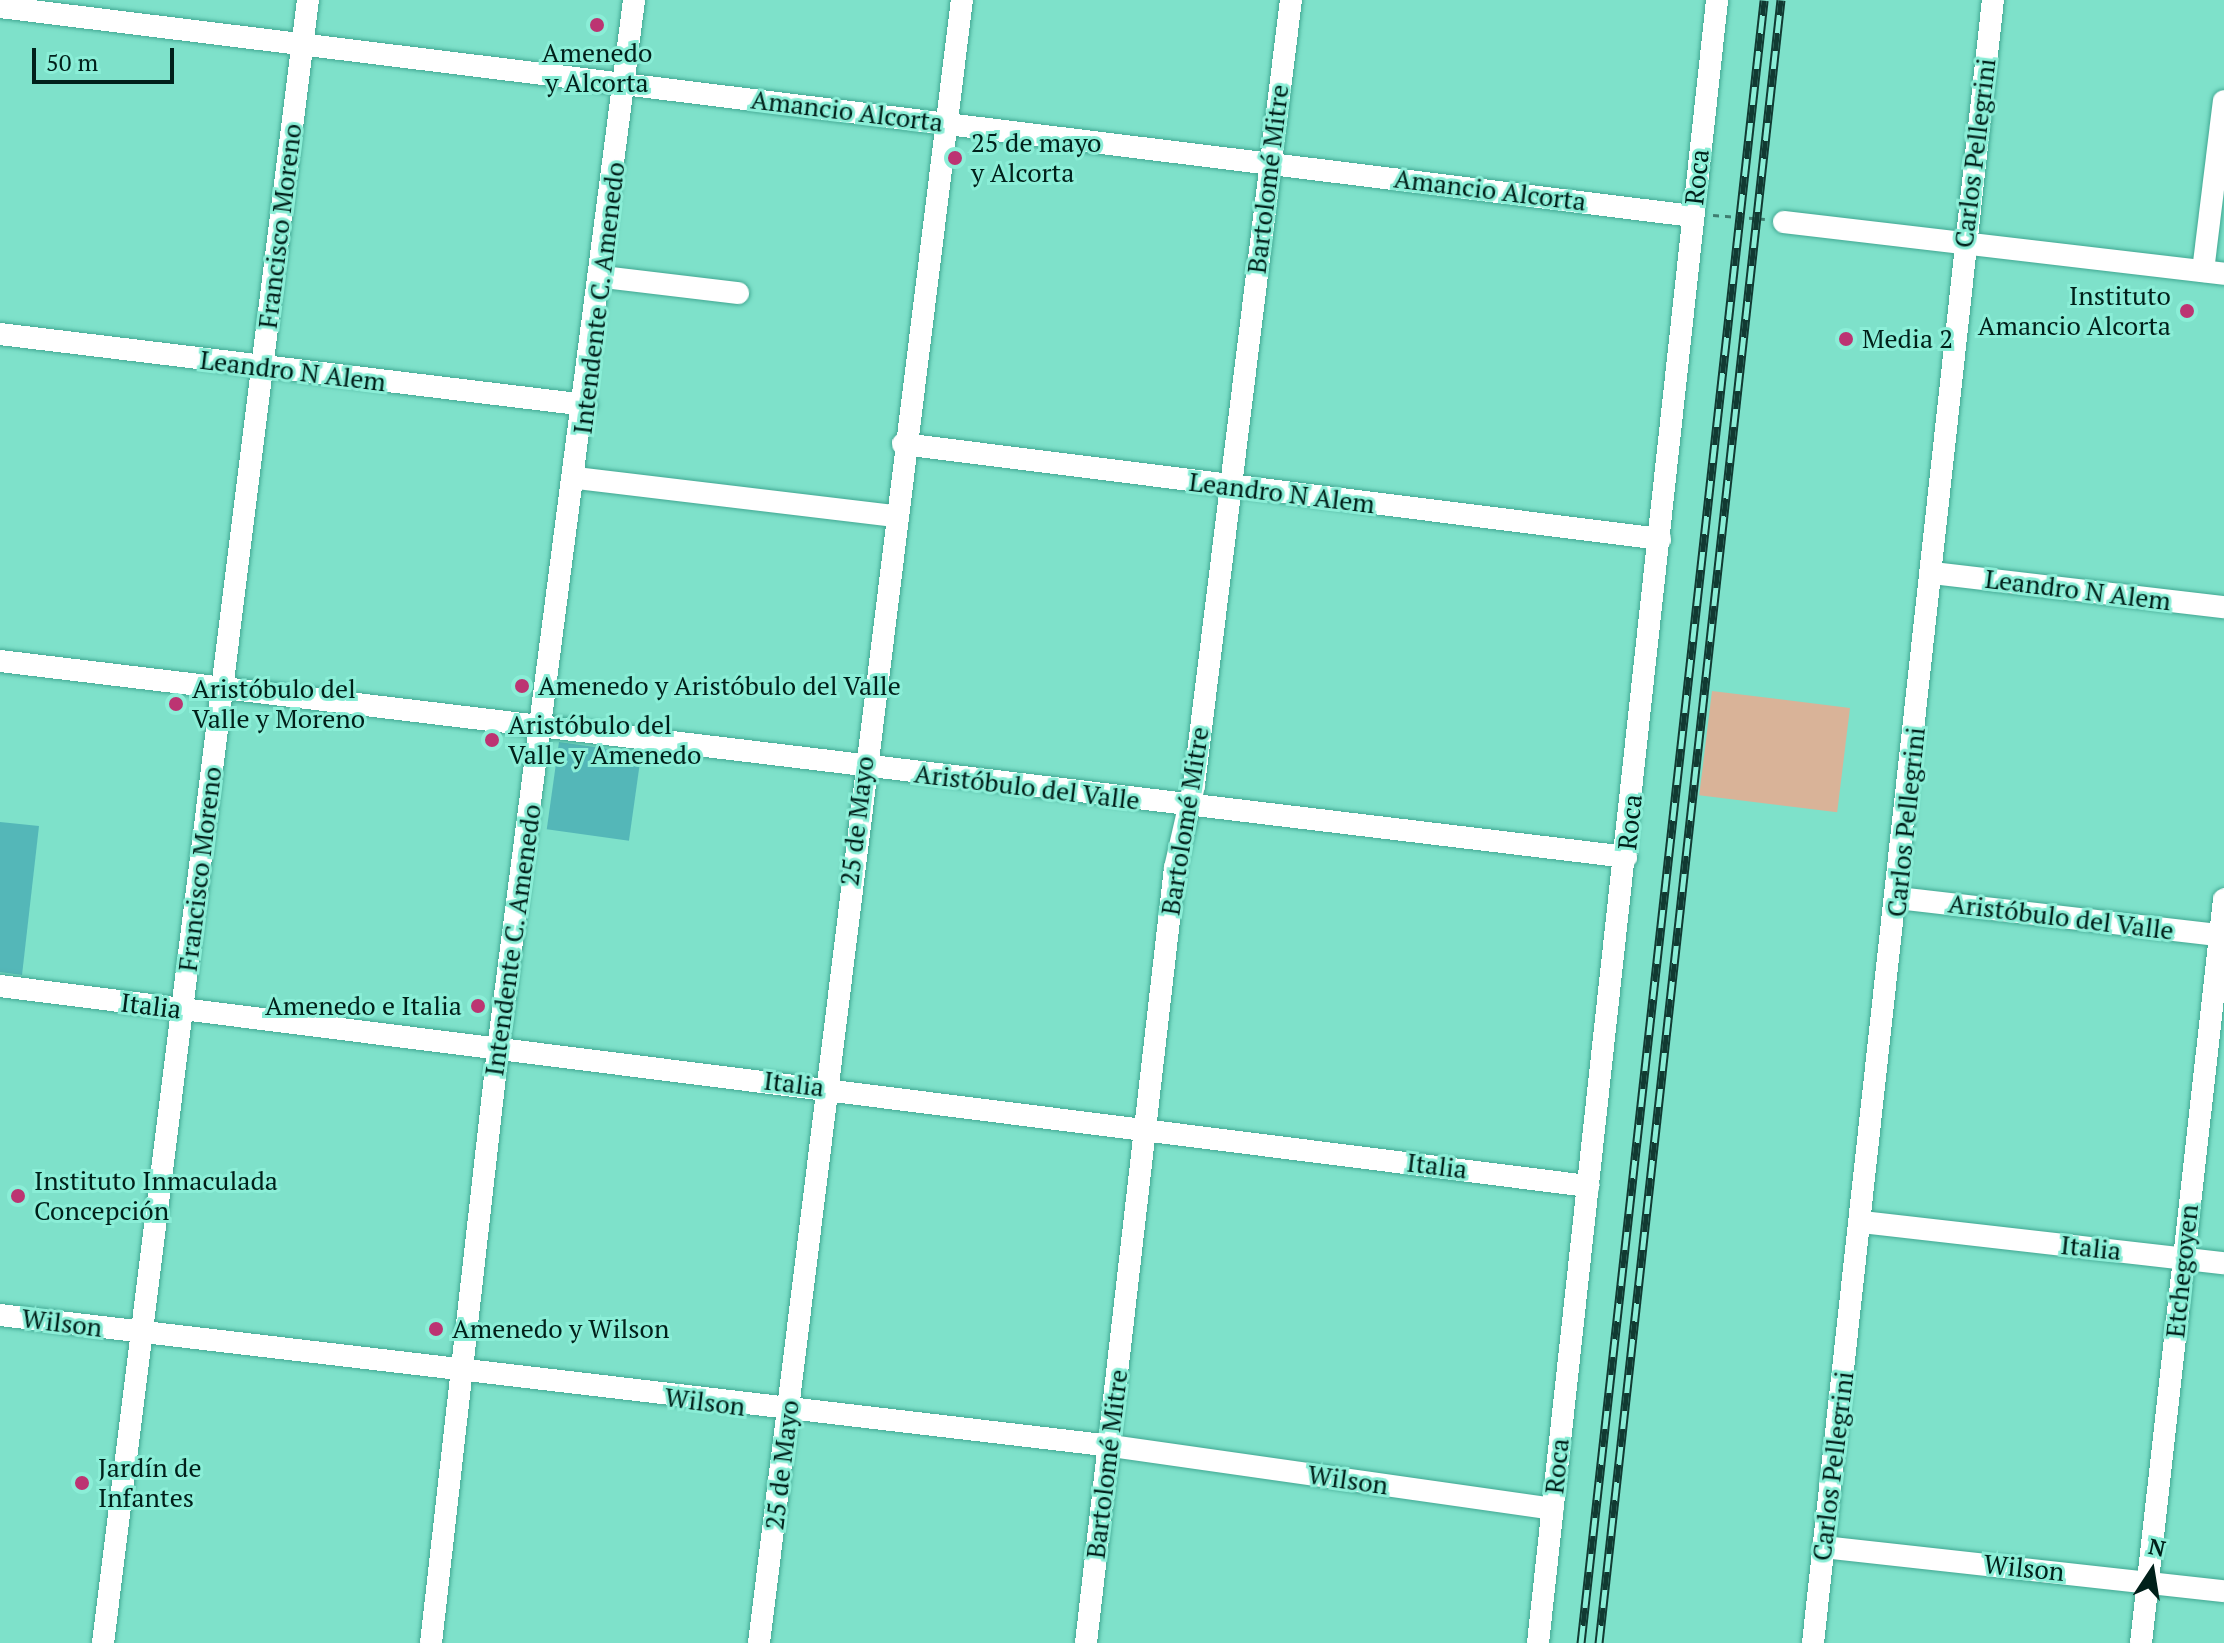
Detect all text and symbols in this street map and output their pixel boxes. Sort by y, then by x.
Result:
marker: Amenedo y Alcorta [588,16,606,34]
scale bar [36,32,178,82]
place label: Amenedo y Alcorta [542,37,652,98]
text: 50 m [46,46,98,78]
street label: Carlos Pellegrini [1948,56,2002,250]
street label: Bartolomé Mitre [1241,83,1295,275]
street label: Amancio Alcorta [749,84,945,138]
street label: Francisco Moreno [252,122,308,330]
place label: 25 de mayo y Alcorta [971,127,1101,188]
street label: Roca [1679,148,1715,206]
marker: 25 de mayo y Alcorta [946,149,964,167]
street label: Intendente C. Amenedo [567,159,631,437]
street label: Amancio Alcorta [1392,163,1588,217]
place label: Instituto Amancio Alcorta [1977,280,2171,342]
marker: Instituto Amancio Alcorta [2178,302,2196,320]
place label: Media 2 [1862,323,1953,355]
marker: Media 2 [1837,330,1855,348]
street label: Leandro N Alem [198,344,388,398]
street label: Leandro N Alem [1187,466,1377,520]
street label: Leandro N Alem [1983,563,2173,617]
place label: Amenedo y Aristóbulo del Valle [538,670,902,702]
place label: Aristóbulo del Valle y Moreno [192,673,365,734]
marker: Amenedo y Aristóbulo del Valle [513,677,531,695]
marker: Aristóbulo del Valle y Moreno [167,695,185,713]
place label: Aristóbulo del Valle y Amenedo [508,709,702,770]
street label: Bartolomé Mitre [1155,725,1215,917]
street label: Carlos Pellegrini [1881,725,1931,919]
marker: Aristóbulo del Valle y Amenedo [483,731,501,749]
street label: 25 de Mayo [834,754,880,888]
street label: Aristóbulo del Valle [912,758,1142,816]
street label: Francisco Moreno [172,765,228,973]
street label: Roca [1612,793,1648,851]
street label: Intendente C. Amenedo [478,801,548,1079]
street label: Aristóbulo del Valle [1946,888,2176,946]
street label: Italia [119,987,183,1025]
place label: Amenedo e Italia [265,990,462,1022]
marker: Amenedo e Italia [469,997,487,1015]
street label: Italia [762,1065,826,1103]
street label: Italia [1405,1147,1469,1185]
place label: Instituto Inmaculada Concepción [34,1165,278,1226]
marker: Instituto Inmaculada Concepción [9,1187,27,1205]
street label: Etchegoyen [2159,1203,2205,1339]
street label: Italia [2059,1229,2123,1267]
street label: Wilson [20,1303,104,1343]
place label: Amenedo y Wilson [452,1313,669,1345]
marker: Amenedo y Wilson [427,1320,445,1338]
street label: Bartolomé Mitre [1080,1368,1134,1560]
street label: Carlos Pellegrini [1806,1369,1860,1563]
street label: Wilson [663,1382,747,1422]
street label: 25 de Mayo [759,1398,805,1532]
street label: Roca [1539,1437,1575,1495]
place label: Jardín de Infantes [98,1452,202,1514]
street label: Wilson [1306,1459,1390,1501]
marker: Jardín de Infantes [73,1474,91,1492]
north arrow [2112,1531,2192,1611]
text: N [2146,1531,2168,1563]
street label: Wilson [1982,1548,2066,1588]

